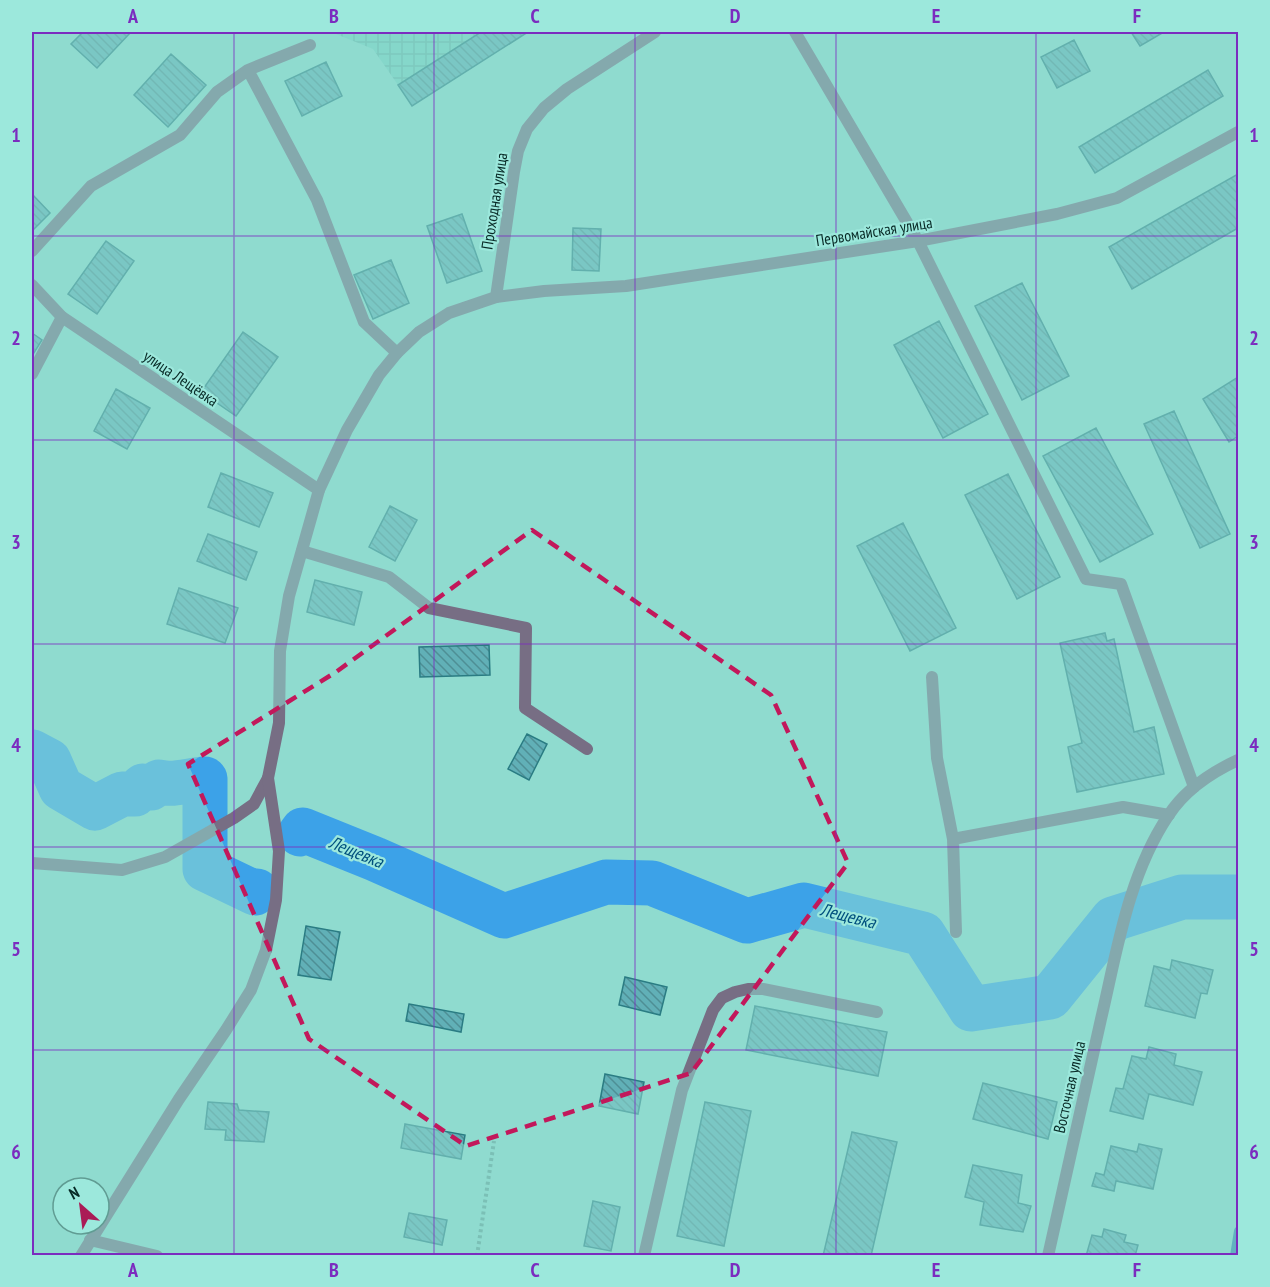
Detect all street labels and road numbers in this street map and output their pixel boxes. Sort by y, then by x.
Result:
street label: Проходная улица [476,151,512,251]
street label: Первомайская улица [814,212,934,250]
street label: улица Лещёвка [140,346,222,410]
street label: Восточная улица [1049,1039,1089,1135]

